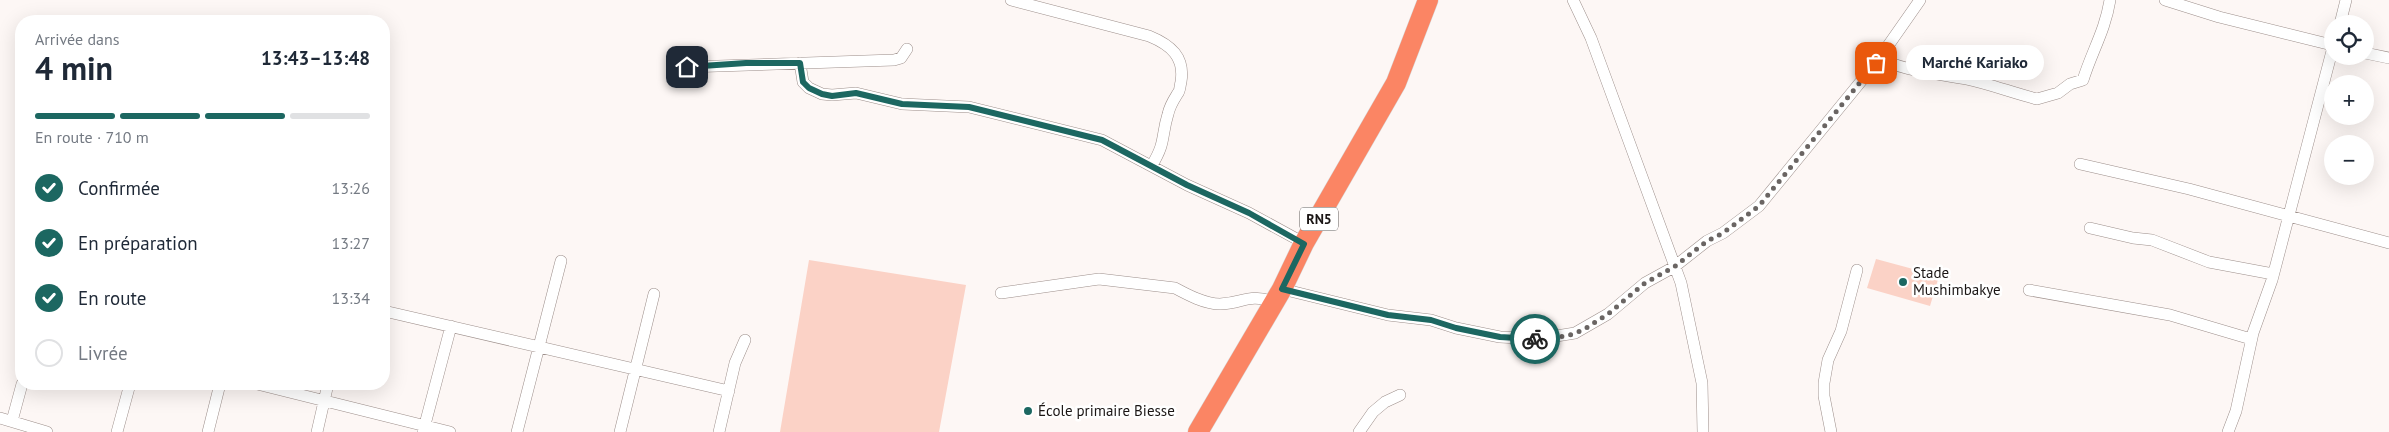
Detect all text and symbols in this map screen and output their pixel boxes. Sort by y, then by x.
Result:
map controls [2324,15,2374,185]
button: locate [2324,15,2374,65]
text: Arrivée dans [35,29,119,49]
pin [1855,42,1897,84]
text: 13:43–13:48 [261,46,370,70]
pin [666,46,708,88]
callout: Marché Kariako [1906,46,2044,80]
text: 4 min [35,47,113,89]
icon: bag [1862,49,1890,77]
text: Marché Kariako [1922,52,2028,72]
icon: home [673,53,701,81]
button: + [2324,75,2374,125]
text: En route · 710 m [35,127,149,147]
button: − [2324,135,2374,185]
icon: check [35,174,63,202]
text: Confirmée [78,176,160,200]
text: 13:26 [332,178,370,198]
road number: RN5 [1300,208,1338,230]
icon: check [35,229,63,257]
text: En préparation [78,231,198,255]
text: 13:27 [332,233,370,253]
place label: Stade Mushimbakye [1913,263,2001,299]
marker: Stade Mushimbakye [1897,276,1909,288]
icon: check [35,284,63,312]
text: En route [78,286,146,310]
text: 13:34 [332,288,370,308]
courier [1510,314,1560,364]
icon: bike [1521,325,1549,353]
text: Livrée [78,341,128,365]
place label: École primaire Biesse [1038,401,1175,420]
marker: École primaire Biesse [1022,405,1034,417]

